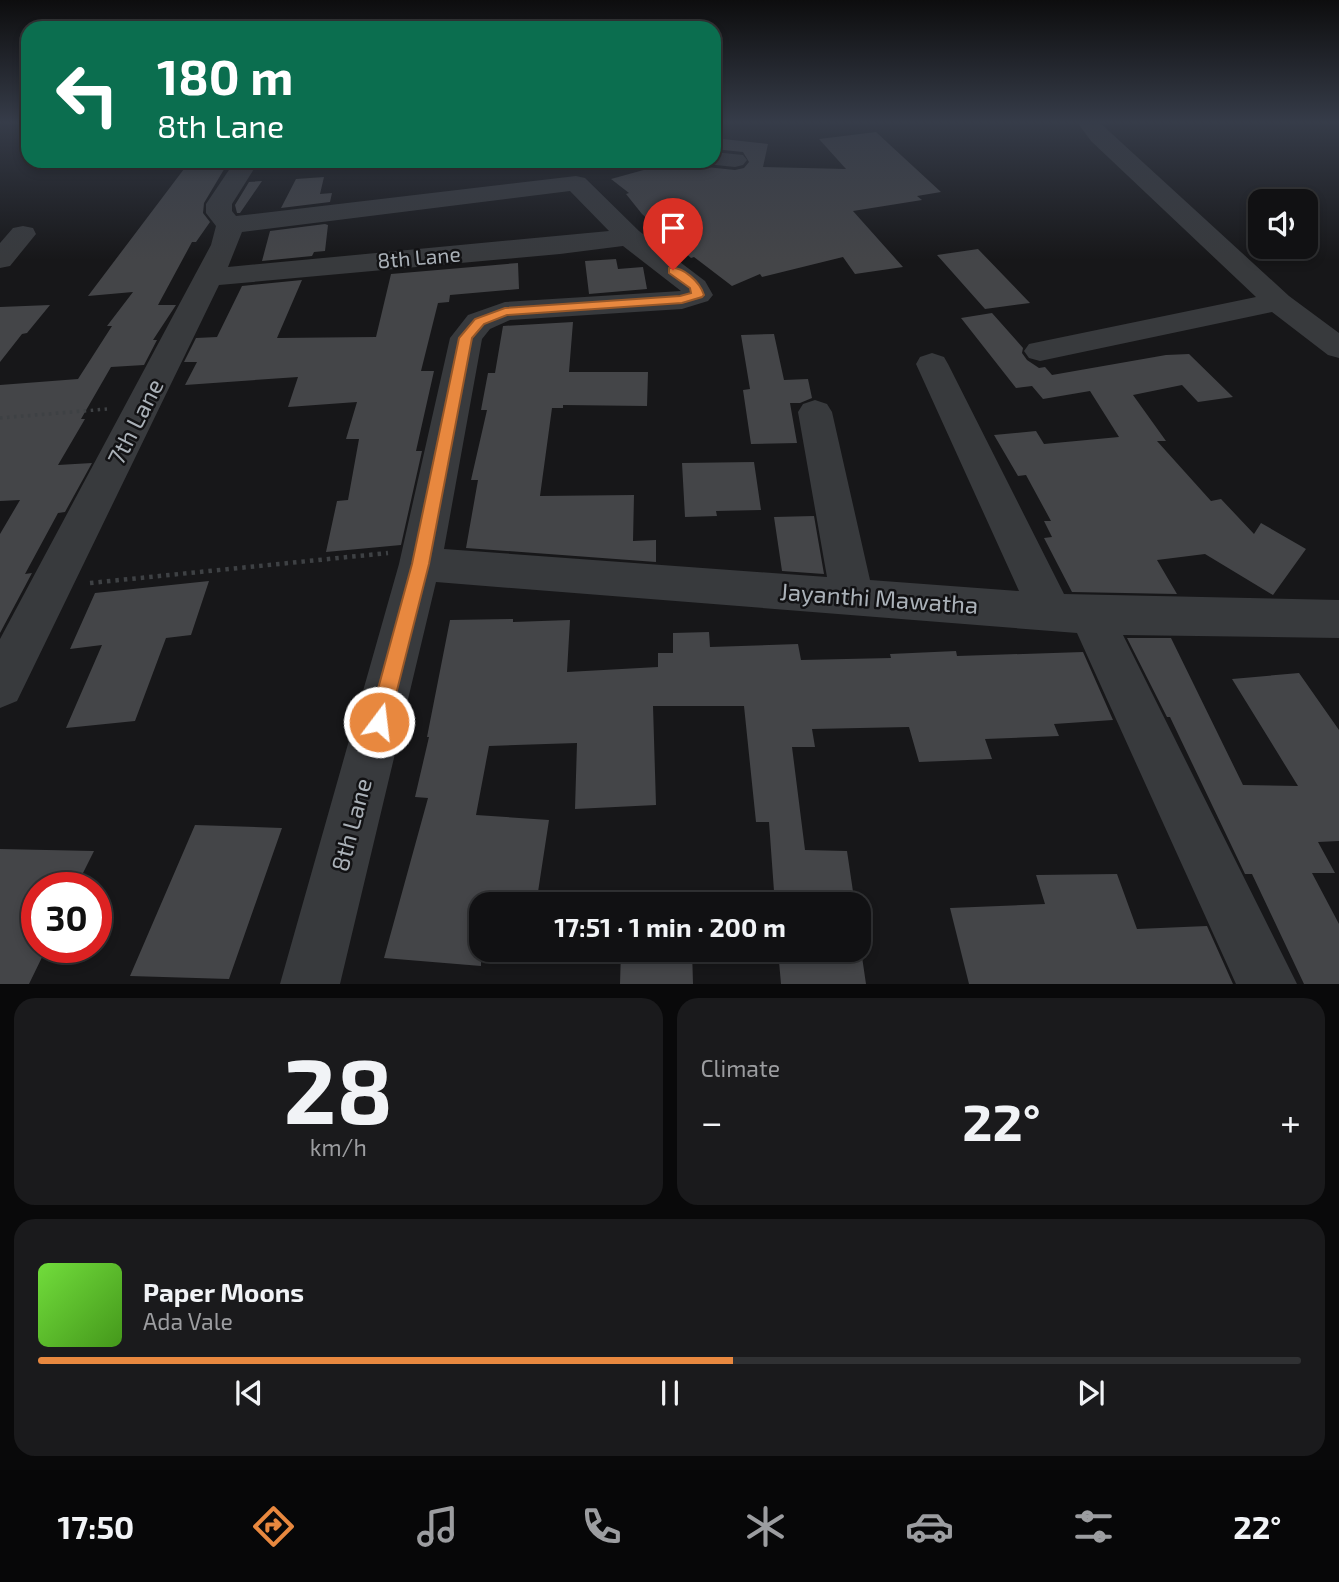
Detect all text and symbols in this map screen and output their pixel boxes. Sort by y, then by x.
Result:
text: 180 m [157,46,293,105]
icon: left [42,49,133,140]
text: 8th Lane [157,106,284,144]
map controls [1248,189,1318,259]
button: sound [1248,189,1318,259]
pin [643,198,703,270]
icon: arrive [654,209,692,247]
street label: 8th Lane [376,240,462,273]
street label: 7th Lane [101,373,169,469]
street label: Jayanthi Mawatha [779,576,979,619]
position arrow [342,685,416,759]
street label: 8th Lane [324,775,377,874]
speed limit sign: 30 [21,872,112,963]
text: 17:51 · 1 min · 200 m [554,911,786,942]
text: 28 [283,1033,393,1142]
text: Climate [701,1054,780,1082]
text: 22° [962,1089,1041,1151]
text: − [701,1098,723,1144]
text: + [1280,1098,1301,1144]
text: km/h [310,1133,367,1161]
text: Paper Moons [143,1276,304,1307]
text: Ada Vale [143,1307,233,1335]
icon: previous [230,1374,268,1412]
icon: pause [651,1374,689,1412]
icon: next [1072,1374,1110,1412]
icon: directions [249,1502,298,1551]
icon: music [413,1502,462,1551]
icon: phone [577,1502,626,1551]
icon: climate [741,1502,790,1551]
icon: car [905,1502,954,1551]
icon: filters [1069,1502,1118,1551]
text: 17:50 [57,1507,134,1545]
text: 22° [1233,1507,1281,1545]

